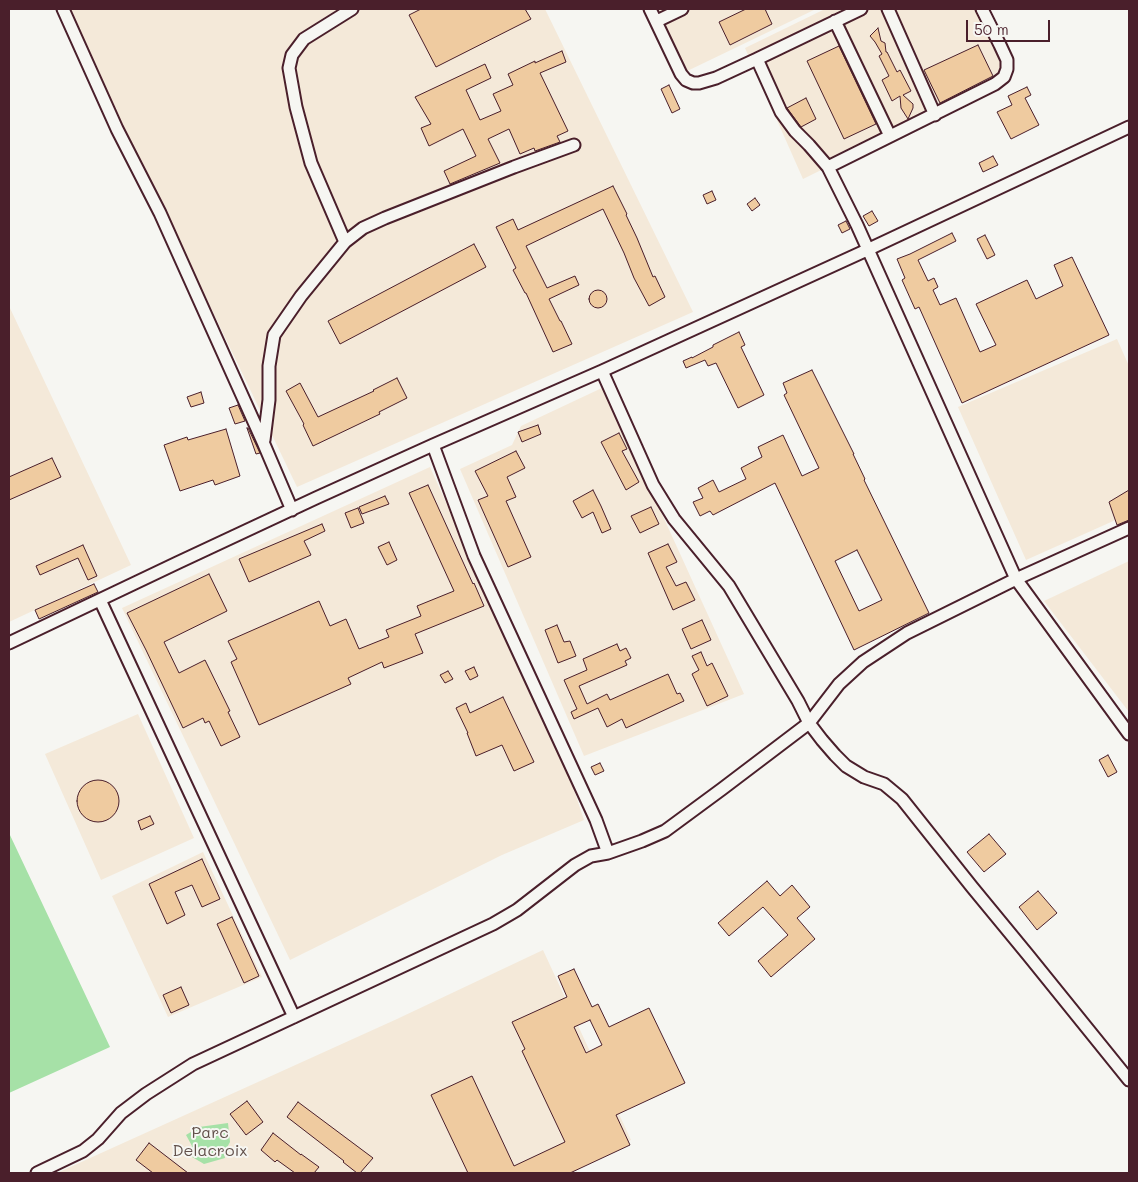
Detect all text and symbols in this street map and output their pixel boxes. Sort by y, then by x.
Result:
scale bar [968,10,1052,42]
text: 50 m [974,19,1009,39]
park label: Parc Delacroix [173,1123,247,1161]

